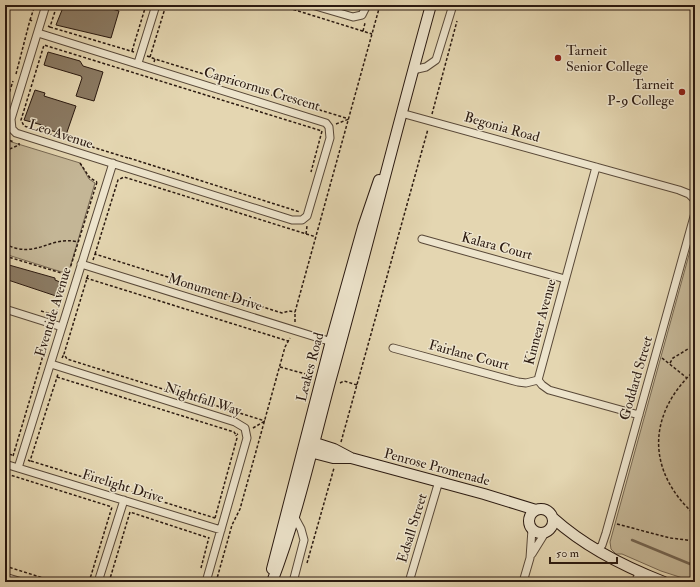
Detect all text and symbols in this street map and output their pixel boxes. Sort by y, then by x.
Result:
place label: Tarneit Senior College [566,42,648,75]
marker: Tarneit Senior College [553,53,563,63]
street label: Capricornus Crescent [202,63,323,116]
place label: Tarneit P-9 College [607,76,674,109]
marker: Tarneit P-9 College [677,87,687,97]
street label: Begonia Road [462,108,542,146]
street label: Leo Avenue [27,116,95,152]
street label: Kalara Court [460,228,535,264]
street label: Eventide Avenue [31,265,75,359]
street label: Monument Drive [166,270,264,314]
street label: Kinnear Avenue [520,277,560,367]
street label: Leakes Road [293,330,327,404]
street label: Goddard Street [616,334,656,422]
street label: Fairlane Court [427,336,511,374]
street label: Nightfall Way [162,379,244,421]
street label: Penrose Promenade [382,445,492,489]
street label: Firelight Drive [80,466,166,507]
street label: Edsall Street [393,491,431,565]
scale bar [550,539,617,565]
text: 50 m [556,546,580,561]

